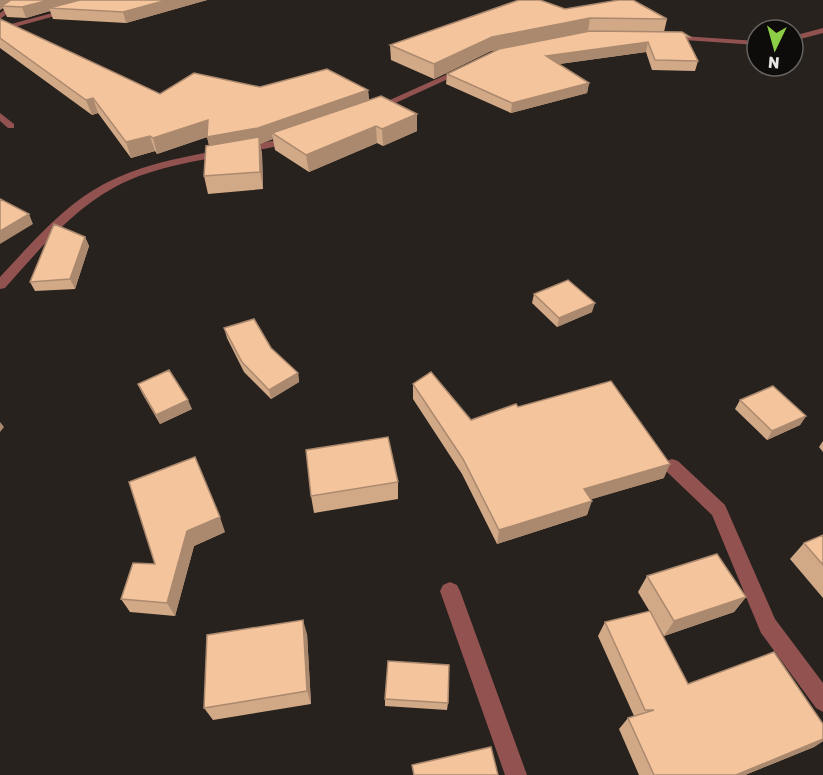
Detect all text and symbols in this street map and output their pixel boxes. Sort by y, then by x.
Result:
north arrow [745,18,805,78]
text: N [767,52,780,72]

